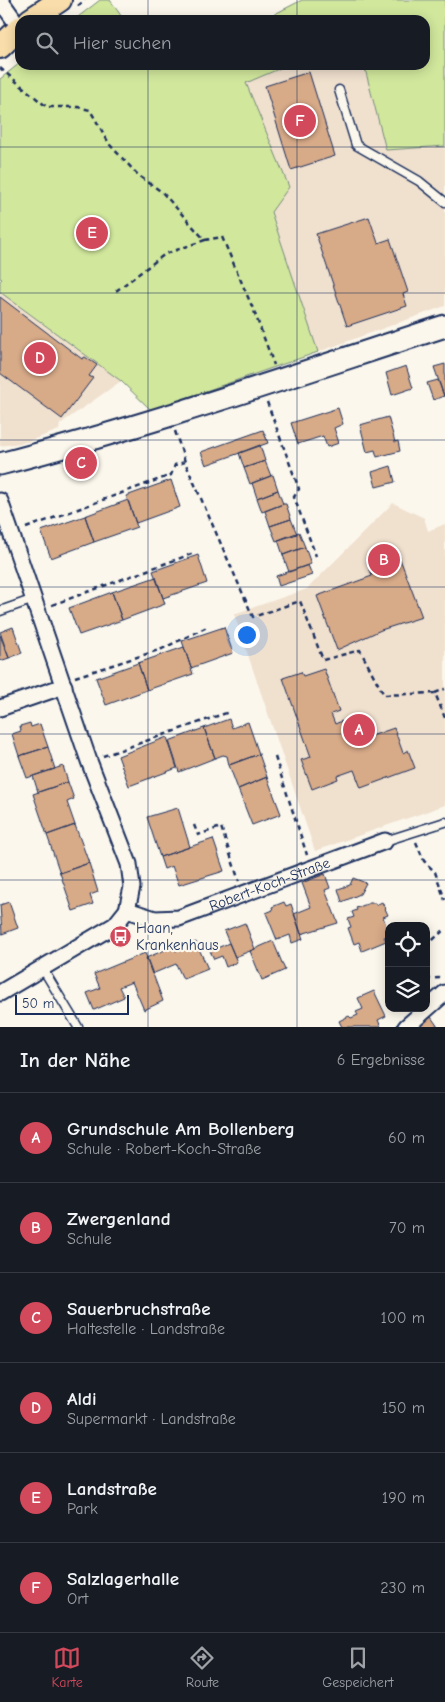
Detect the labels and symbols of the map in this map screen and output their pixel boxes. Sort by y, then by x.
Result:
pin: F [284,102,316,140]
pin: E [76,214,108,252]
pin: D [24,339,56,377]
pin: C [65,444,97,482]
pin: B [368,541,400,579]
your location [234,622,260,648]
pin: A [343,711,375,749]
street label: Robert-Koch-Straße [207,853,333,915]
place label: Haan, Krankenhaus [136,919,219,954]
bus stop icon: Haan, Krankenhaus [108,925,132,949]
scale bar [15,992,129,1015]

